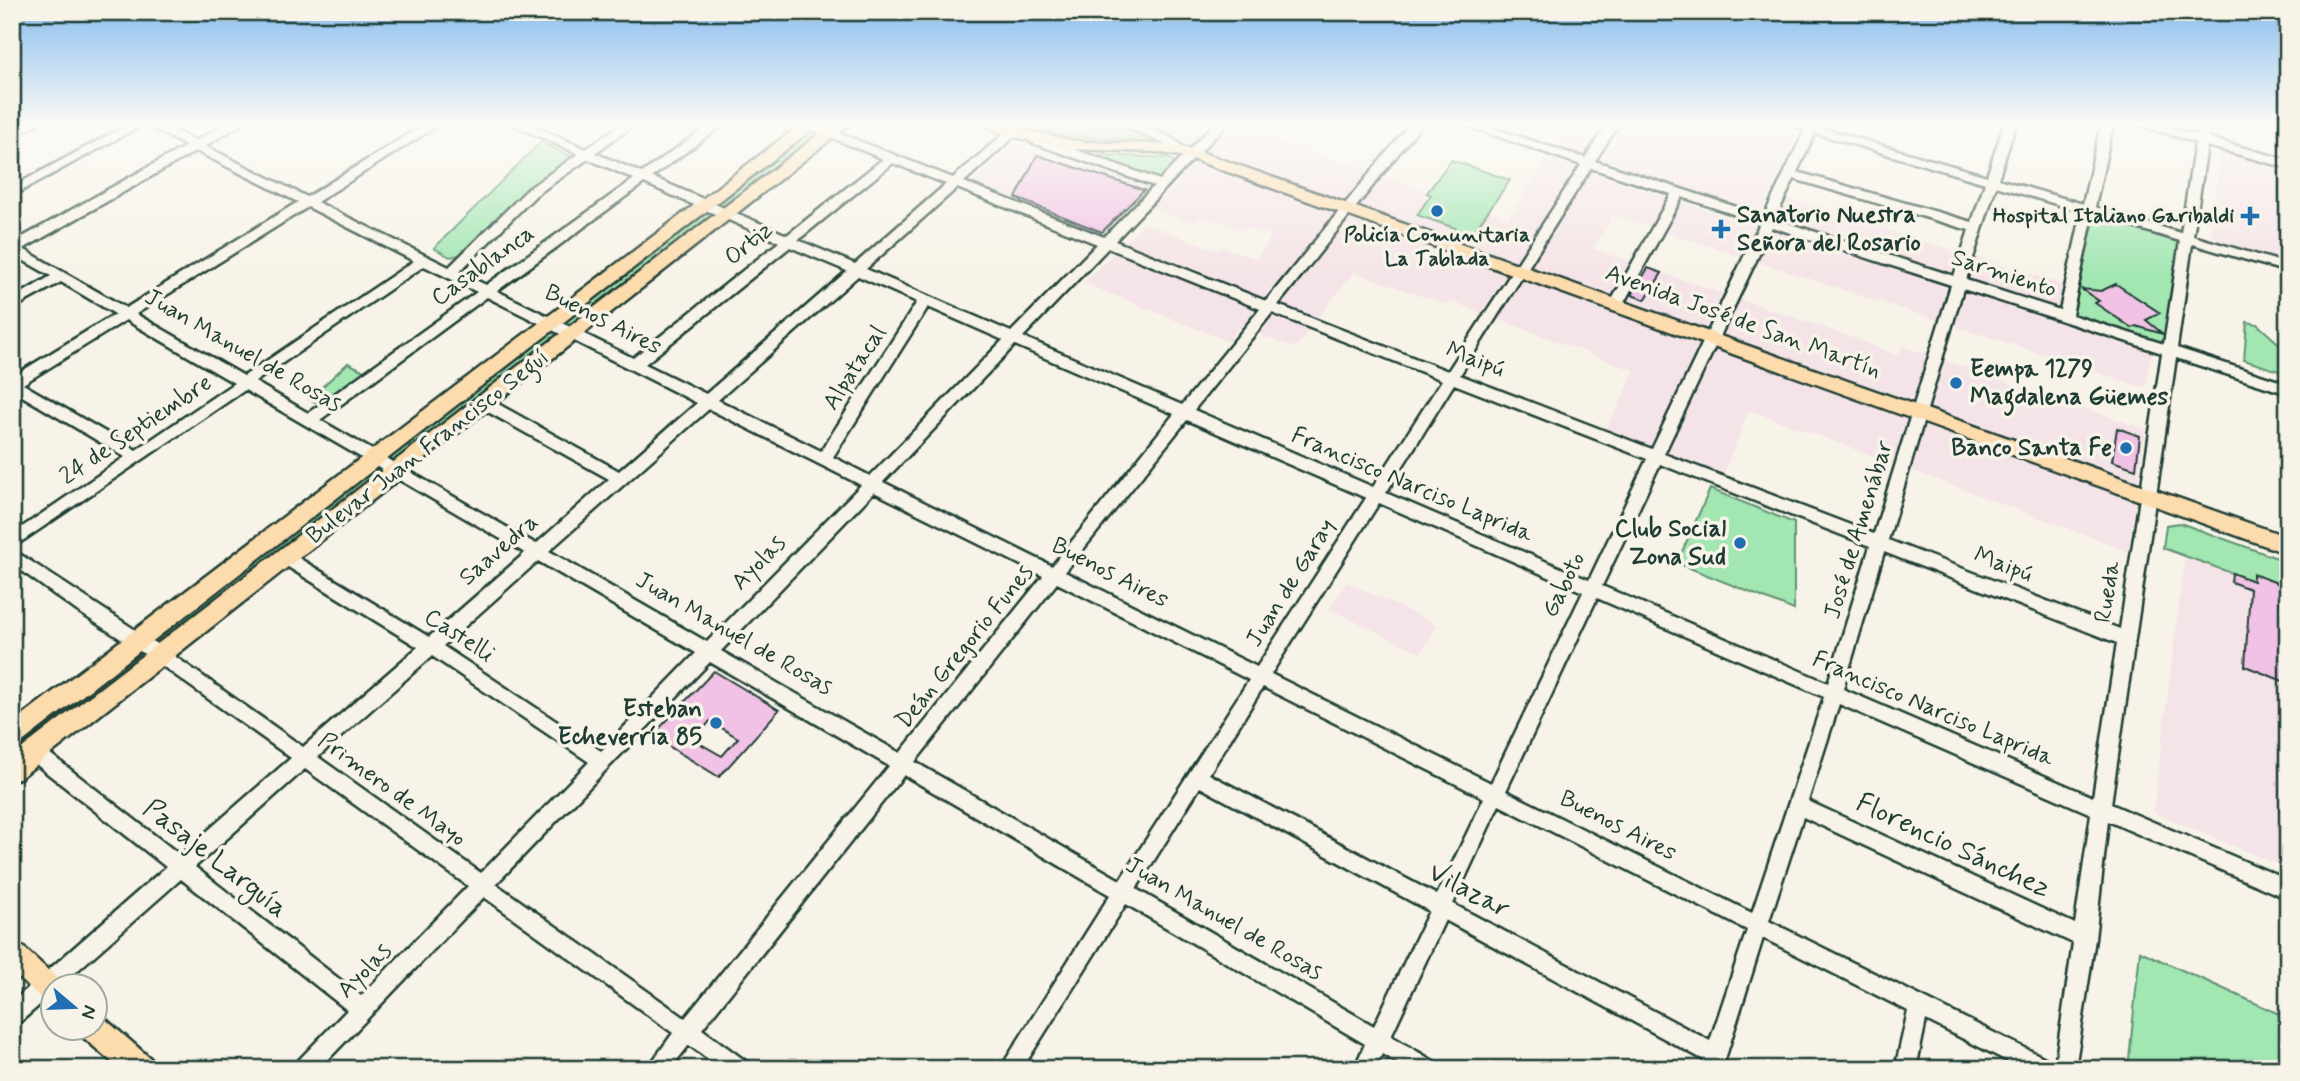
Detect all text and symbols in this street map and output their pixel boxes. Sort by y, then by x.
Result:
place label: Sanatorio Nuestra Señora del Rosario [1737,200,1921,259]
place label: Hospital Italiano Garibaldi [1993,202,2234,230]
marker: Policía Comunitaria La Tablada [1429,203,1445,219]
marker: Hospital Italiano Garibaldi [2240,206,2260,226]
street label: Ortiz [718,215,780,273]
street label: Casablanca [425,218,541,314]
marker: Sanatorio Nuestra Señora del Rosario [1711,219,1731,239]
place label: Policía Comunitaria La Tablada [1344,221,1530,273]
street label: Sarmiento [1947,242,2061,306]
street label: Avenida José de San Martín [1601,258,1885,386]
street label: Buenos Aires [539,277,667,363]
street label: Juan Manuel de Rosas [139,282,347,420]
street label: Alpatacal [816,320,894,416]
street label: Maipú [1441,335,1509,385]
street label: Bulevar Juan Francisco Seguí [300,342,558,554]
place label: Eempa 1279 Magdalena Güemes [1970,354,2169,416]
street label: 24 de Septiembre [54,368,218,492]
marker: Eempa 1279 Magdalena Güemes [1948,375,1964,391]
street label: Francisco Narciso Laprida [1286,420,1538,550]
place label: Banco Santa Fe [1951,433,2112,464]
street label: José de Amenábar [1817,437,1901,623]
marker: Banco Santa Fe [2118,440,2134,456]
street label: Saavedra [453,507,545,593]
street label: Juan de Garay [1239,513,1343,653]
place label: Club Social Zona Sud [1615,514,1726,573]
street label: Ayolas [725,529,793,597]
street label: Buenos Aires [1046,530,1174,616]
marker: Club Social Zona Sud [1732,535,1748,551]
street label: Maipú [1969,540,2037,590]
street label: Gaboto [1535,547,1593,623]
street label: Deán Gregorio Funes [889,558,1041,736]
street label: Rueda [2088,558,2128,625]
street label: Juan Manuel de Rosas [630,565,838,703]
street label: Castelli [418,602,500,670]
street label: Francisco Narciso Laprida [1807,644,2059,774]
place label: Esteban Echeverría 85 [558,694,702,753]
marker: Esteban Echeverría 85 [708,715,724,731]
street label: Primero de Mayo [312,726,472,854]
street label: Buenos Aires [1554,783,1682,869]
street label: Florencio Sánchez [1850,785,2056,907]
street label: Pasaje Larguía [134,791,295,929]
street label: Juan Manuel de Rosas [1120,850,1328,988]
street label: Vilazar [1422,854,1516,928]
street label: Ayolas [331,937,399,1005]
north arrow [38,972,108,1042]
text: N [75,1002,103,1022]

